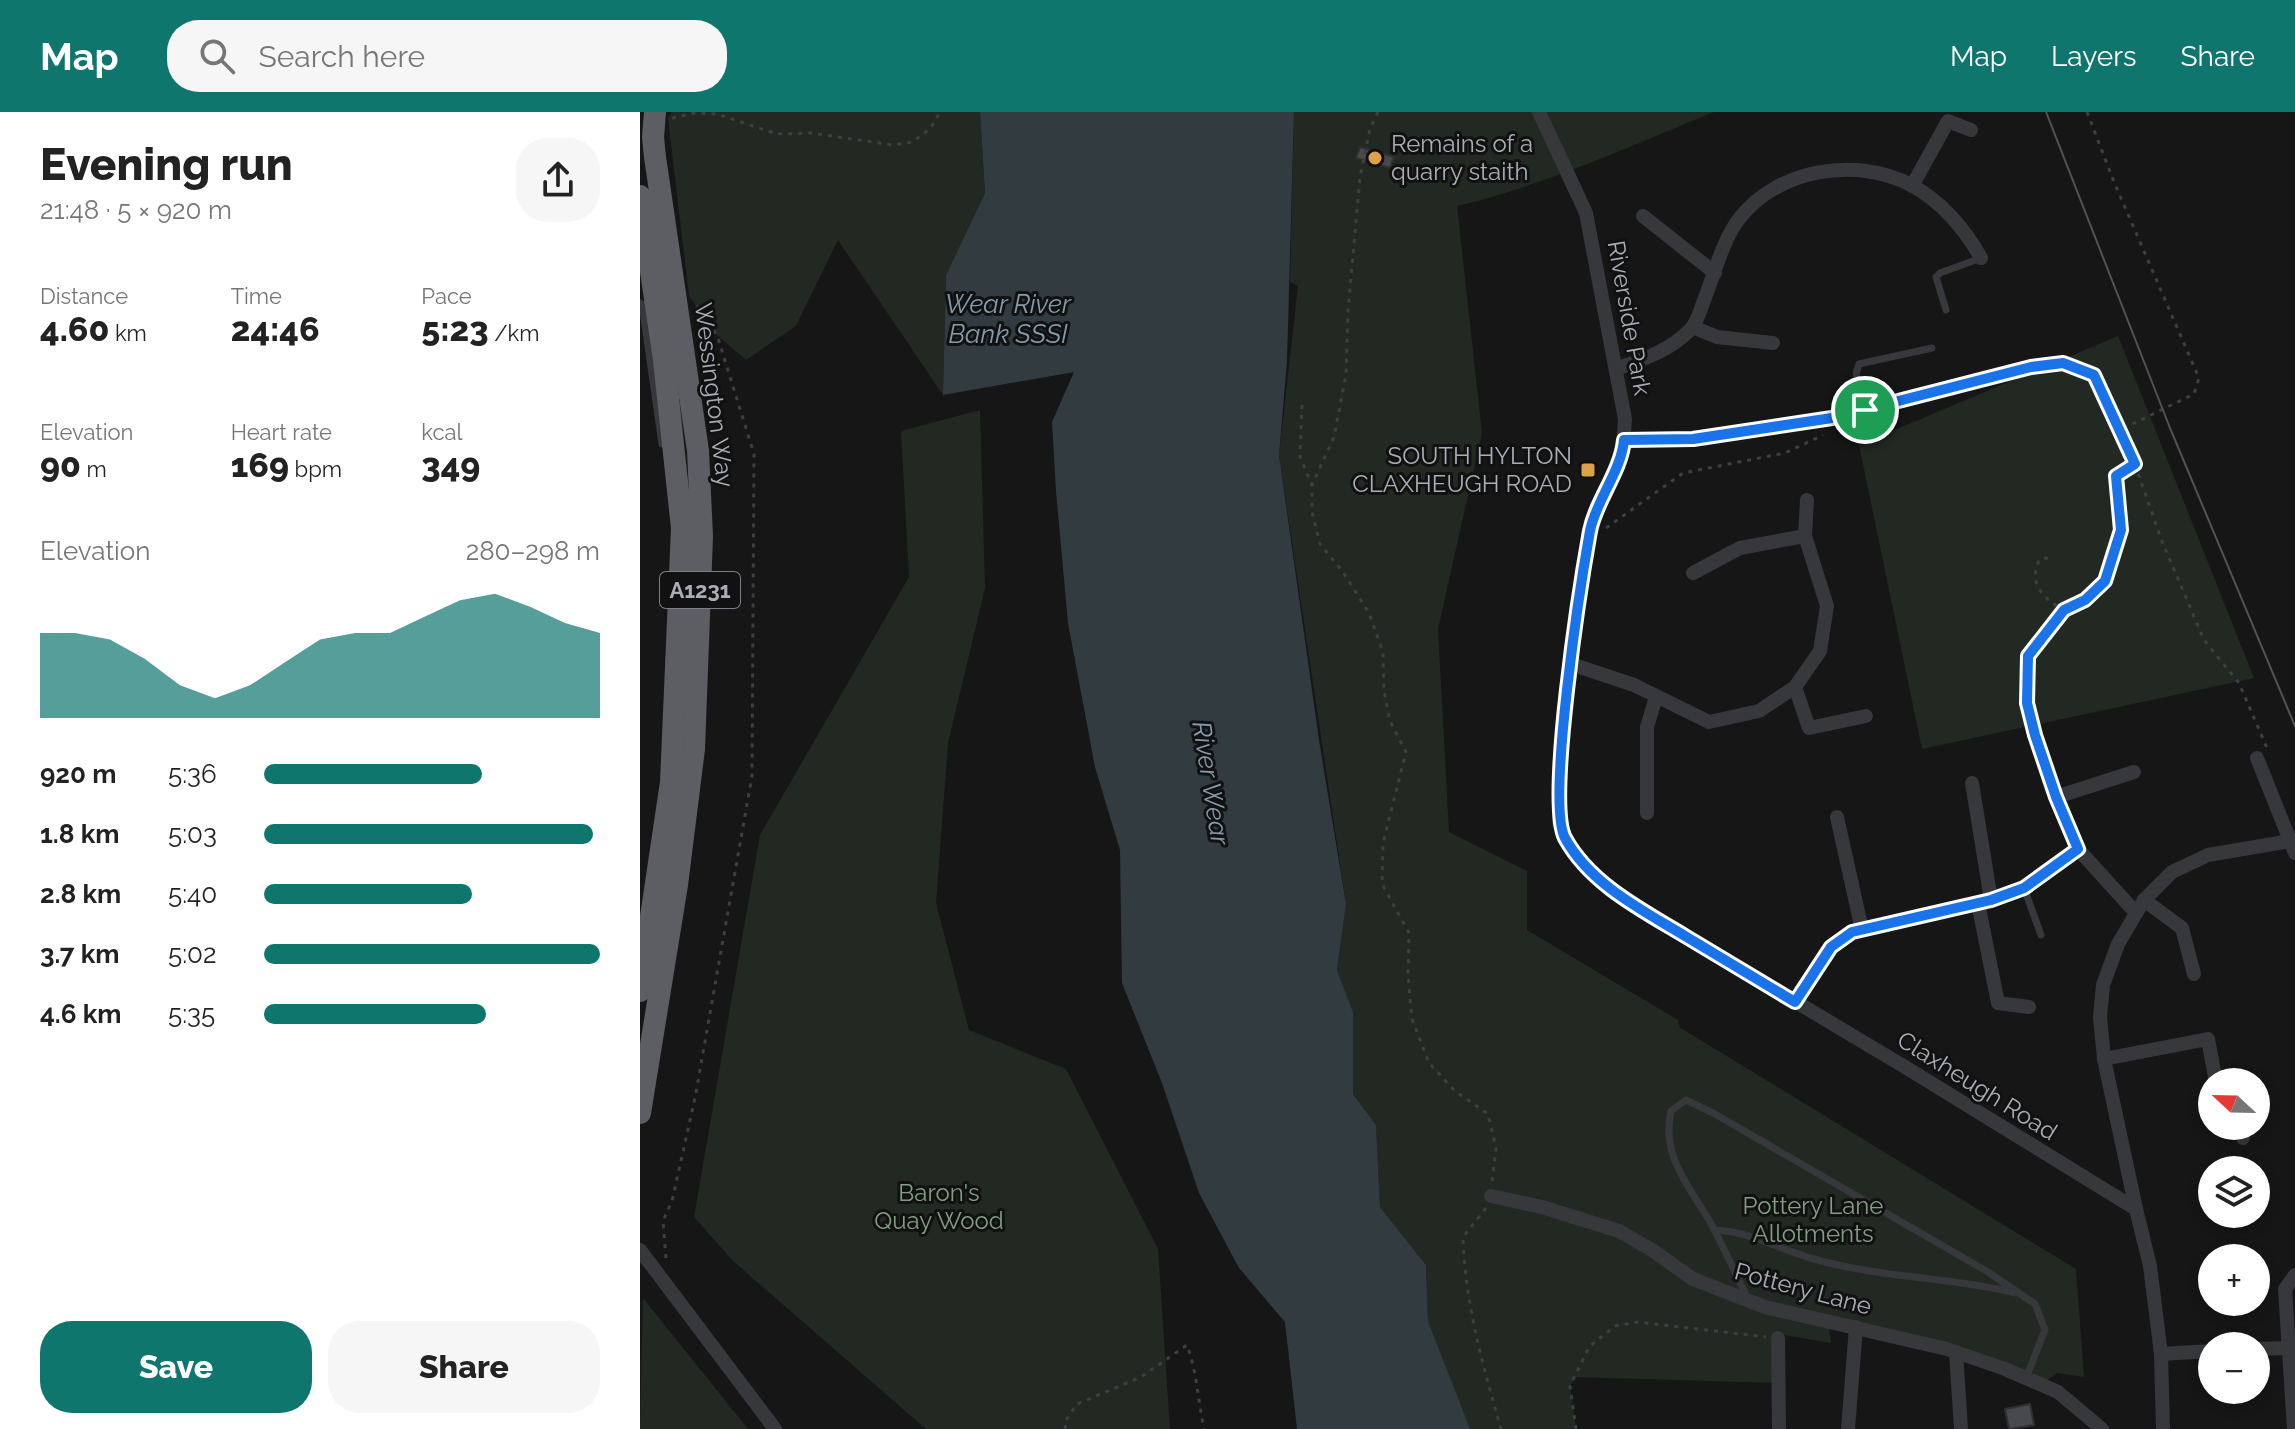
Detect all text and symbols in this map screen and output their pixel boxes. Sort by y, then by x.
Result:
search box [167,20,727,92]
text: Map [40,34,119,79]
icon: search [195,34,239,78]
text: Search here [259,39,425,74]
text: Map [1950,40,2007,73]
text: Layers [2051,40,2137,73]
text: Share [2181,40,2255,73]
place label: Remains of a quarry staith [1391,129,1533,186]
button: share [516,138,600,222]
text: Evening run [40,139,293,190]
marker: Remains of a quarry staith [1366,149,1384,167]
text: 21:48 · 5 × 920 m [40,195,232,225]
street label: Riverside Park [1602,238,1657,398]
text: Distance [40,283,128,309]
text: Time [231,283,282,309]
text: Pace [421,283,472,309]
water label: Wear River Bank SSSI [945,289,1072,349]
street label: Wessington Way [689,301,740,489]
text: 4.60 [40,309,109,349]
text: 24:46 [231,309,320,349]
text: 5:23 [421,309,489,349]
text: km [109,320,147,346]
text: /km [489,320,539,346]
pin [1831,376,1899,444]
icon: arrive [1843,388,1887,432]
text: Elevation [40,419,133,445]
text: Heart rate [231,419,332,445]
text: kcal [421,419,462,445]
place label: SOUTH HYLTON CLAXHEUGH ROAD [1352,441,1572,498]
text: 90 [40,445,81,485]
text: 169 [231,445,289,485]
text: 349 [421,445,480,485]
text: m [81,456,107,482]
text: bpm [289,456,342,482]
marker: SOUTH HYLTON CLAXHEUGH ROAD [1579,461,1597,479]
text: Elevation [40,536,150,566]
text: 280–298 m [466,536,600,566]
road number: A1231 [660,572,740,608]
water label: River Wear [1186,719,1236,848]
text: 920 m [40,759,116,789]
text: 5:36 [168,759,217,789]
text: 1.8 km [40,819,119,849]
text: 5:03 [168,819,217,849]
text: 2.8 km [40,879,121,909]
text: 5:40 [168,879,217,909]
text: 3.7 km [40,939,119,969]
text: 5:02 [168,939,217,969]
text: 4.6 km [40,999,121,1029]
text: 5:35 [168,999,215,1029]
street label: Claxheugh Road [1892,1025,2063,1146]
north arrow [2198,1068,2270,1140]
map controls [2198,1068,2270,1404]
button: layers [2198,1156,2270,1228]
park label: Baron's Quay Wood [874,1178,1004,1235]
park label: Pottery Lane Allotments [1743,1191,1883,1248]
button: + [2198,1244,2270,1316]
street label: Pottery Lane [1731,1256,1875,1321]
button: Save [40,1321,312,1413]
button: Share [328,1321,600,1413]
button: − [2198,1332,2270,1404]

